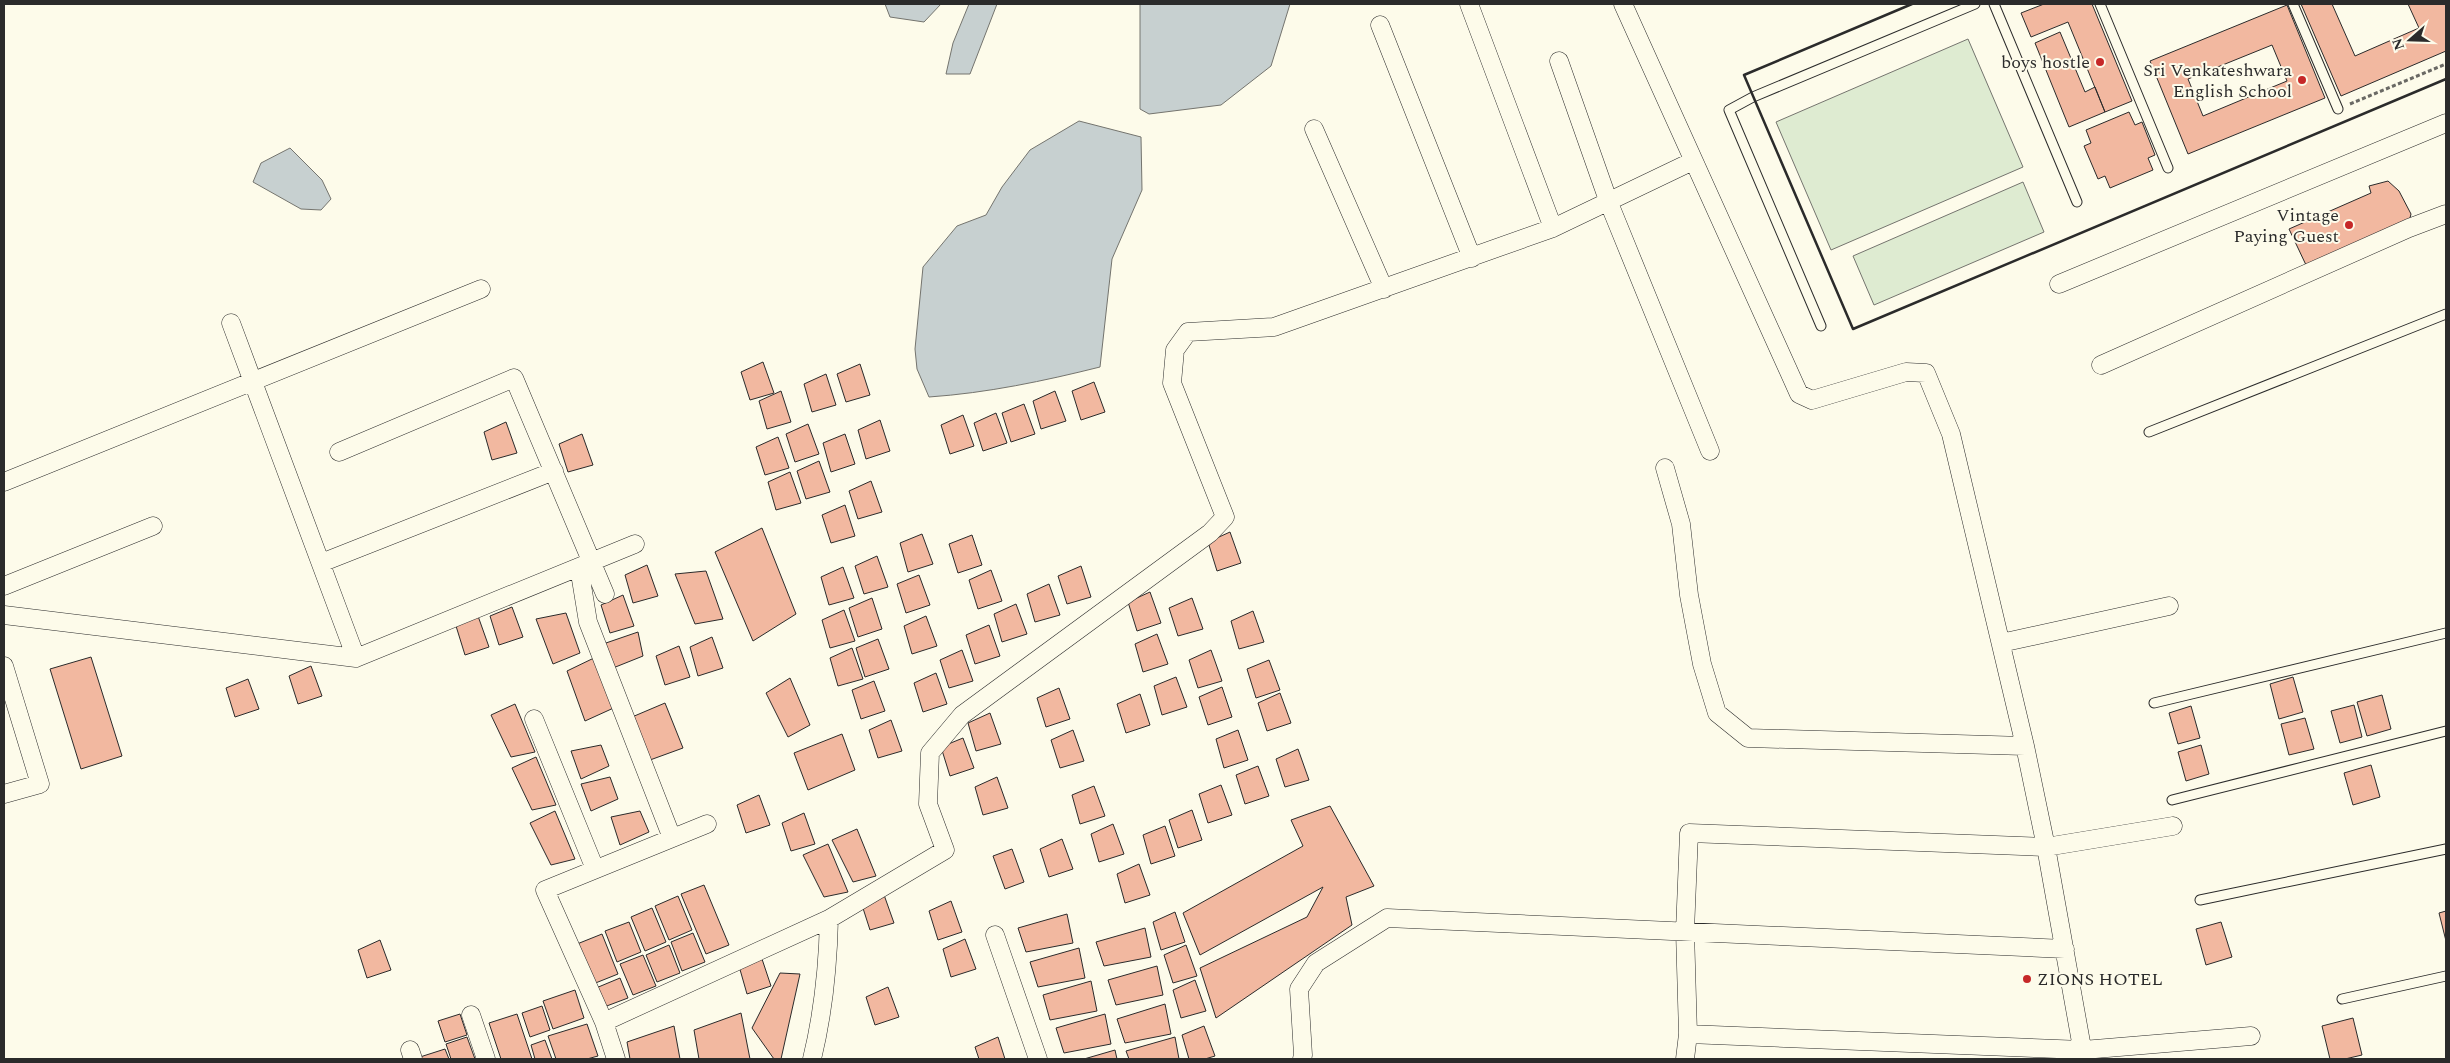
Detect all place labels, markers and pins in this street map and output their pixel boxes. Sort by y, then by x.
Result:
place label: boys hostle [2001,49,2090,76]
marker: boys hostle [2094,56,2106,68]
place label: Sri Venkateshwara English School [2143,57,2292,105]
marker: Sri Venkateshwara English School [2296,74,2308,86]
place label: Vintage Paying Guest [2234,202,2339,250]
marker: Vintage Paying Guest [2343,219,2355,231]
place label: ZIONS HOTEL [2037,966,2163,993]
marker: ZIONS HOTEL [2021,973,2033,985]

